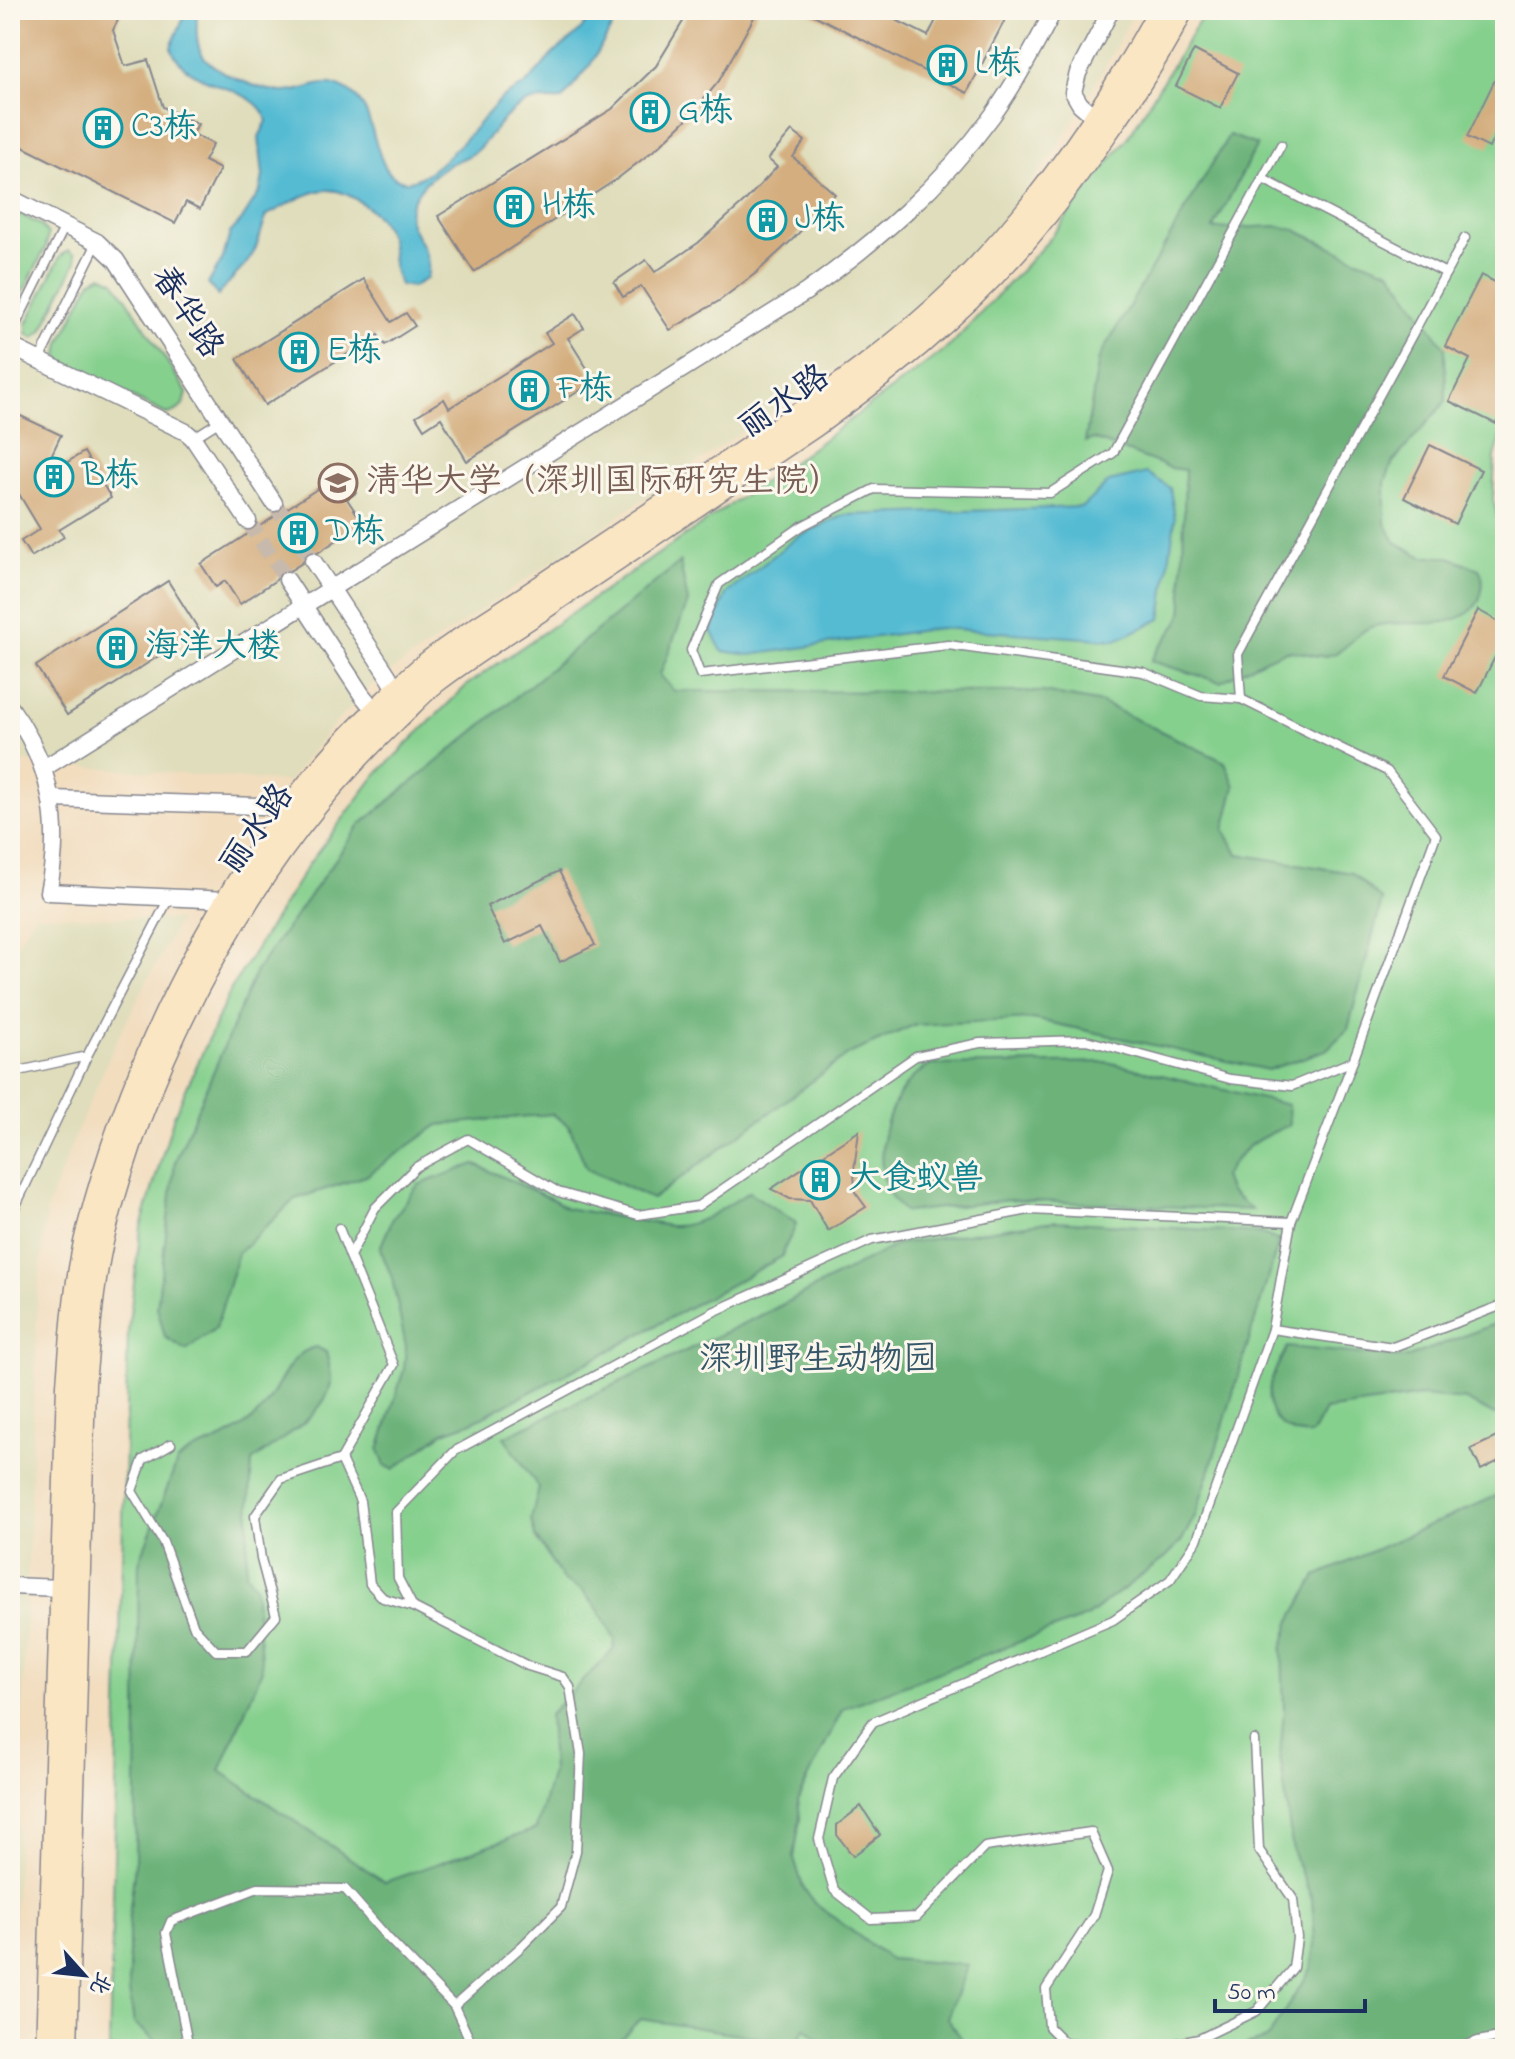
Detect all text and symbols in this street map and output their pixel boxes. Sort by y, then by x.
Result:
place label: L栋 [975,40,1022,90]
building icon: L栋 [926,44,968,86]
place label: G栋 [678,87,733,137]
building icon: G栋 [629,91,671,133]
place label: C3栋 [131,103,198,153]
building icon: C3栋 [82,107,124,149]
place label: H栋 [542,182,596,232]
building icon: H栋 [493,186,535,228]
place label: J栋 [795,195,846,245]
building icon: J栋 [746,199,788,241]
street label: 春华路 [137,257,235,369]
place label: E栋 [327,327,382,377]
building icon: E栋 [278,331,320,373]
street label: 丽水路 [729,353,841,453]
place label: F栋 [556,365,613,415]
building icon: F栋 [508,369,550,411]
place label: B栋 [81,452,139,502]
building icon: B栋 [33,456,75,498]
place label: 清华大学（深圳国际研究生院） [366,458,842,508]
school or university icon: 清华大学（深圳国际研究生院） [317,462,359,504]
place label: D栋 [325,508,385,558]
building icon: D栋 [277,512,319,554]
place label: 海洋大楼 [145,623,281,673]
building icon: 海洋大楼 [96,627,138,669]
street label: 丽水路 [208,774,308,886]
place label: 大食蚁兽 [848,1155,984,1205]
building icon: 大食蚁兽 [799,1159,841,1201]
park label: 深圳野生动物园 [699,1336,937,1386]
north arrow [44,1935,124,2015]
scale bar [1215,1963,1365,2013]
text: 北 [80,1966,118,2000]
text: 50 m [1227,1976,1276,2011]

